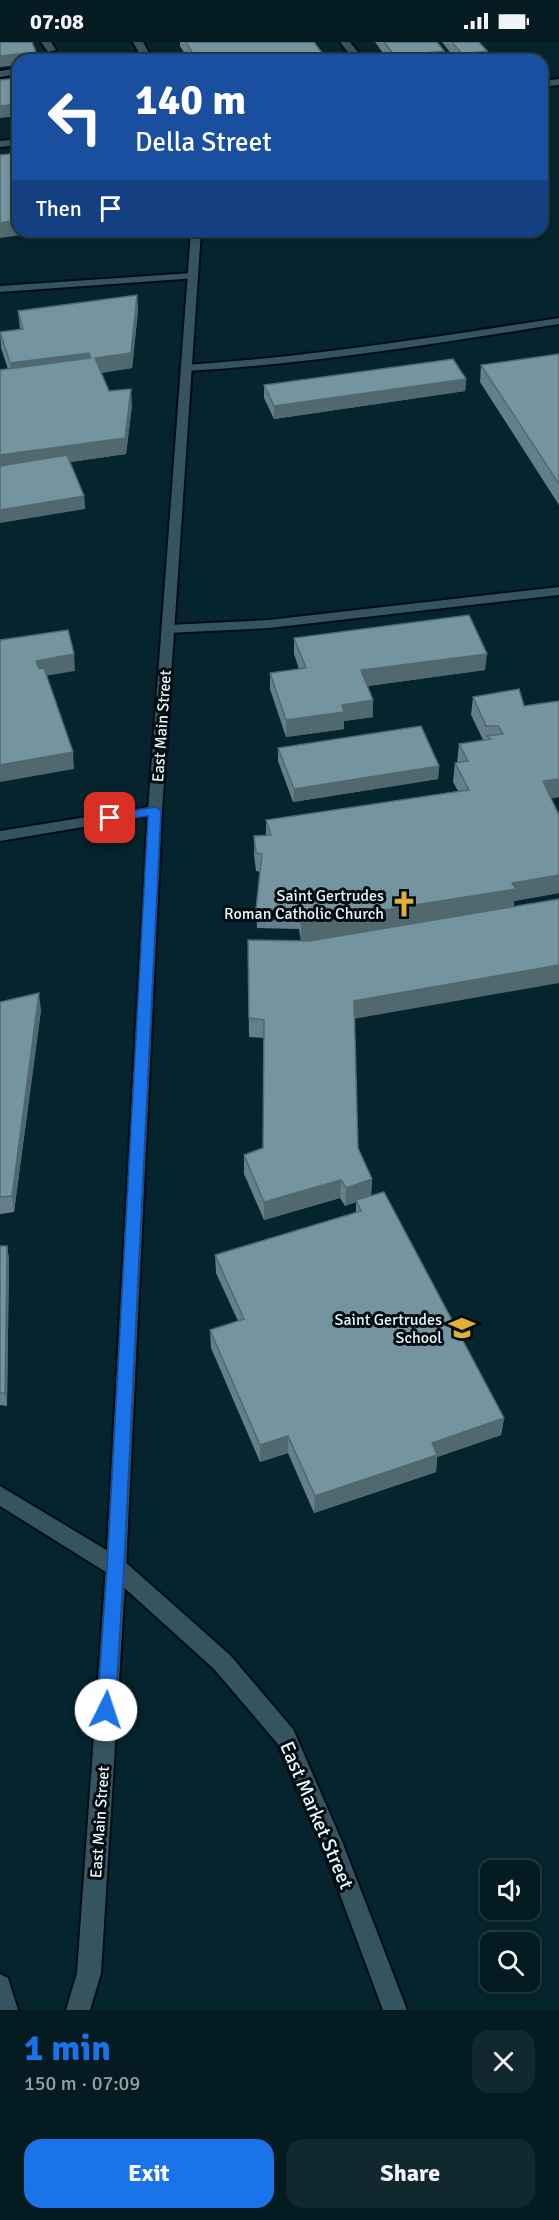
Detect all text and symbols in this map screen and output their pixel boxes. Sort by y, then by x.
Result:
text: 07:08 [30,8,84,35]
text: 140 m [135,75,246,126]
icon: left [36,78,114,156]
text: Della Street [135,126,272,159]
icon: arrive [94,192,127,225]
text: Then [36,195,82,222]
street label: East Main Street [148,669,176,783]
pin [84,792,135,843]
icon: arrive [93,801,126,834]
place label: Saint Gertrudes Roman Catholic Church [224,886,384,924]
church icon: Saint Gertrudes Roman Catholic Church [389,889,419,919]
place label: Saint Gertrudes School [335,1310,442,1348]
school or university icon: Saint Gertrudes School [447,1313,477,1343]
position arrow [74,1678,138,1742]
street label: East Market Street [274,1737,359,1893]
street label: East Main Street [86,1765,114,1879]
map controls [480,1860,540,1992]
button: sound [480,1860,540,1920]
button: search [480,1932,540,1992]
text: 1 min [24,2026,111,2071]
button: close [472,2030,535,2093]
text: 150 m · 07:09 [24,2071,140,2096]
button: Exit [24,2139,274,2208]
button: Share [286,2139,535,2208]

